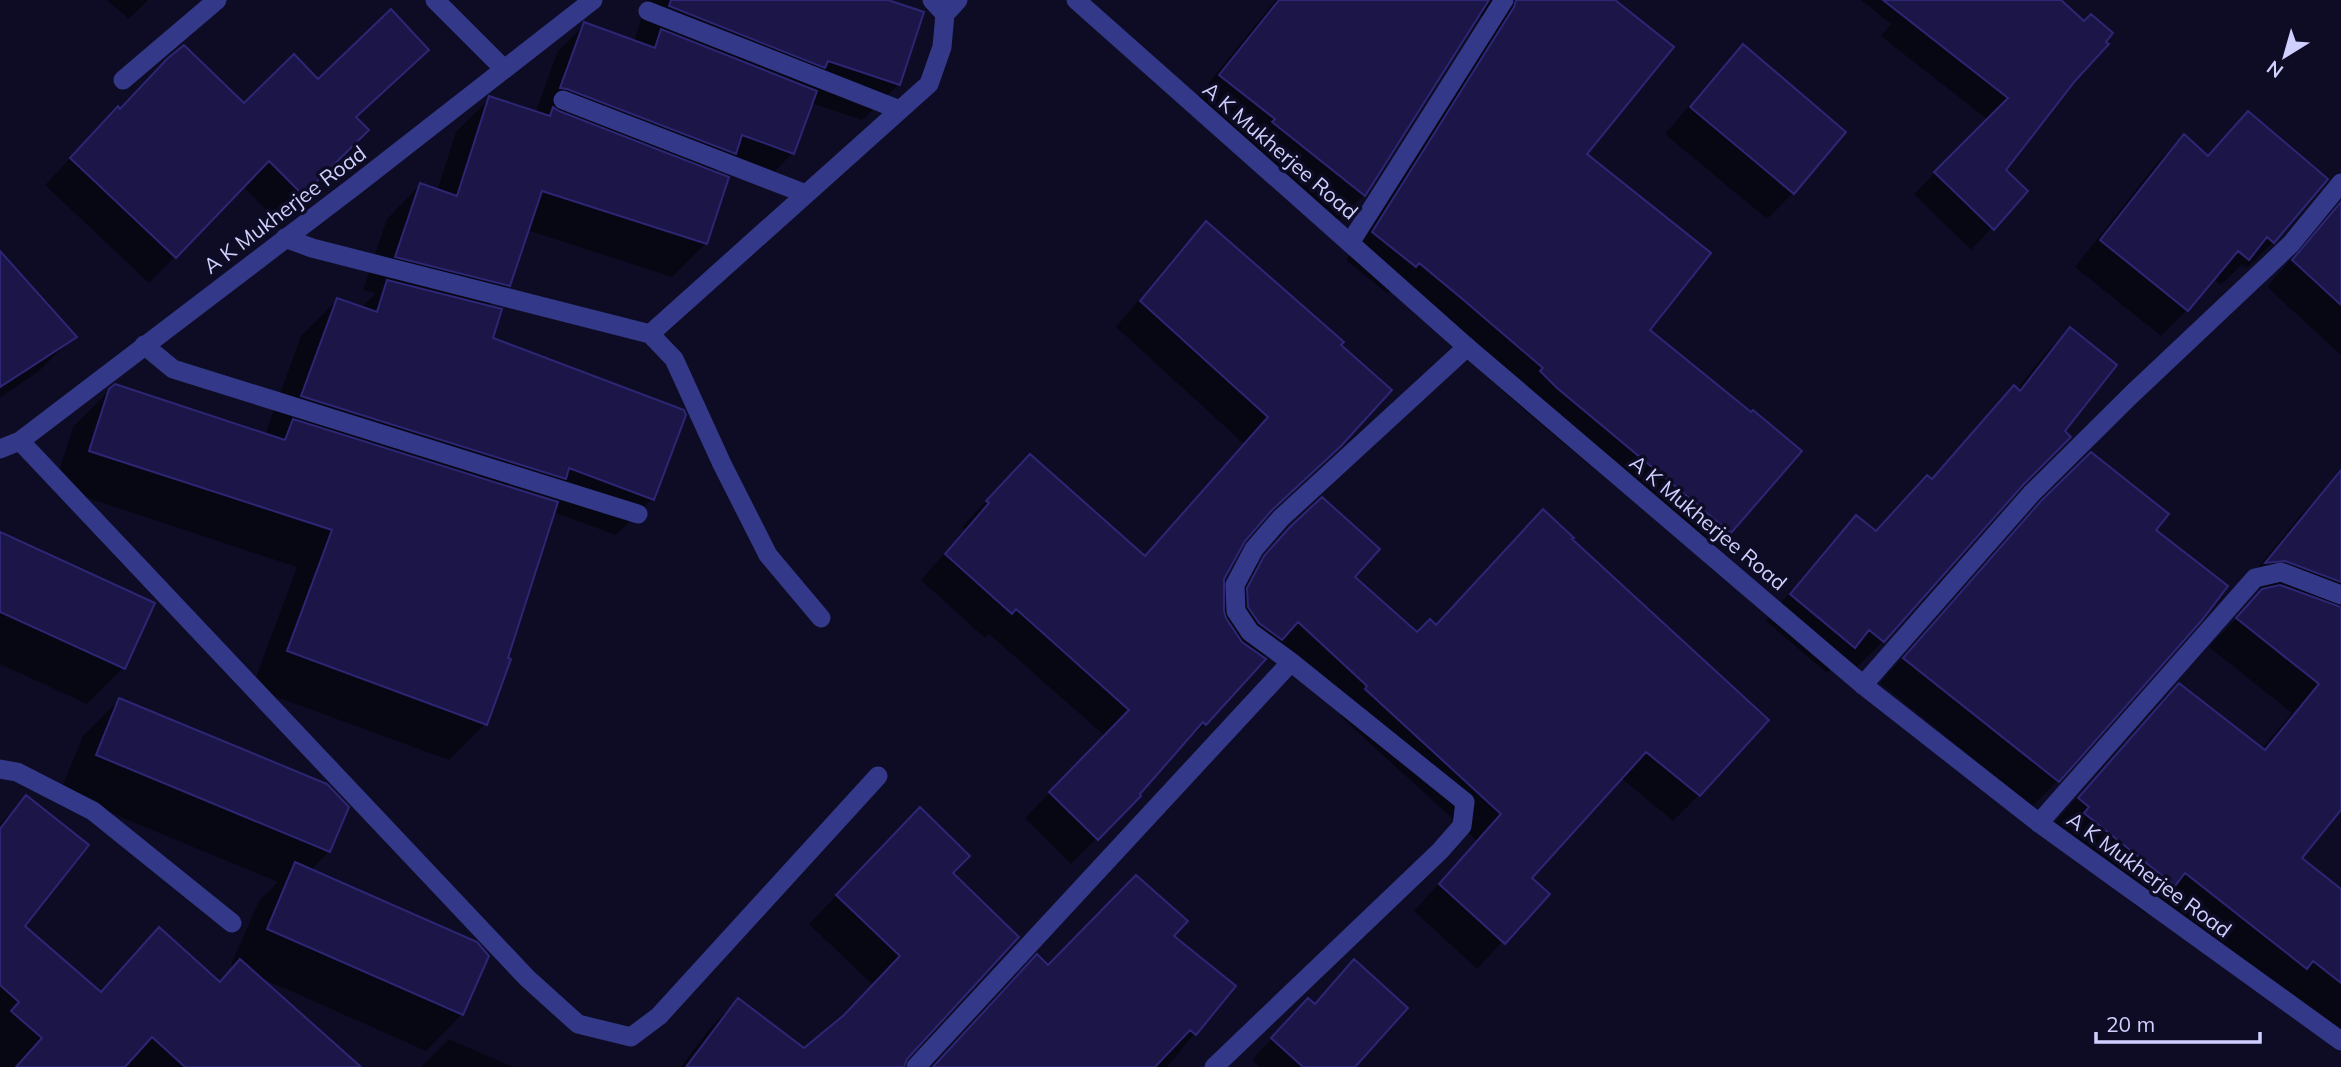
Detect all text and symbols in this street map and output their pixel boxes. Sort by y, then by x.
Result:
north arrow [2250,21,2320,91]
text: N [2262,56,2288,83]
street label: A K Mukherjee Road [1198,76,1363,225]
street label: A K Mukherjee Road [198,140,371,279]
street label: A K Mukherjee Road [1625,449,1792,595]
street label: A K Mukherjee Road [2062,806,2237,943]
scale bar [2096,1000,2260,1044]
text: 20 m [2106,1011,2155,1037]

